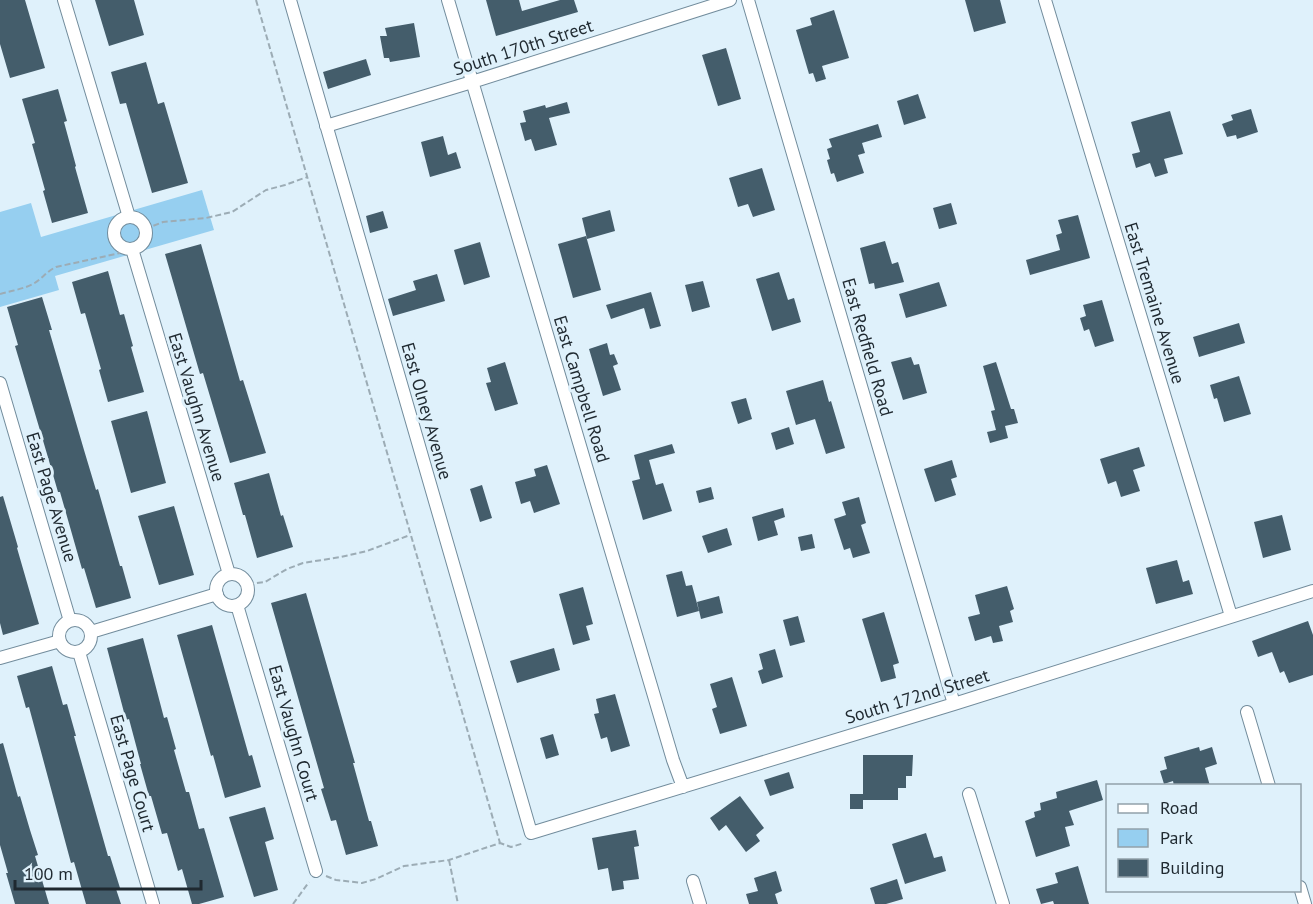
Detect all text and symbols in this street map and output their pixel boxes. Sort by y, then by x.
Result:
street label: South 170th Street [450,14,596,80]
street label: East Tremaine Avenue [1119,219,1191,387]
street label: East Redfield Road [837,275,899,419]
street label: East Campbell Road [549,313,615,465]
street label: East Vaughn Avenue [163,330,231,484]
street label: East Olney Avenue [396,340,458,482]
street label: East Page Avenue [21,429,83,565]
street label: East Vaughn Court [264,662,324,804]
street label: South 172nd Street [842,663,992,729]
street label: East Page Court [105,712,161,834]
legend [1106,784,1301,892]
text: Road [1160,796,1198,819]
text: Park [1160,826,1193,849]
scale bar [15,853,201,891]
text: Building [1160,856,1224,879]
text: 100 m [24,862,73,885]

